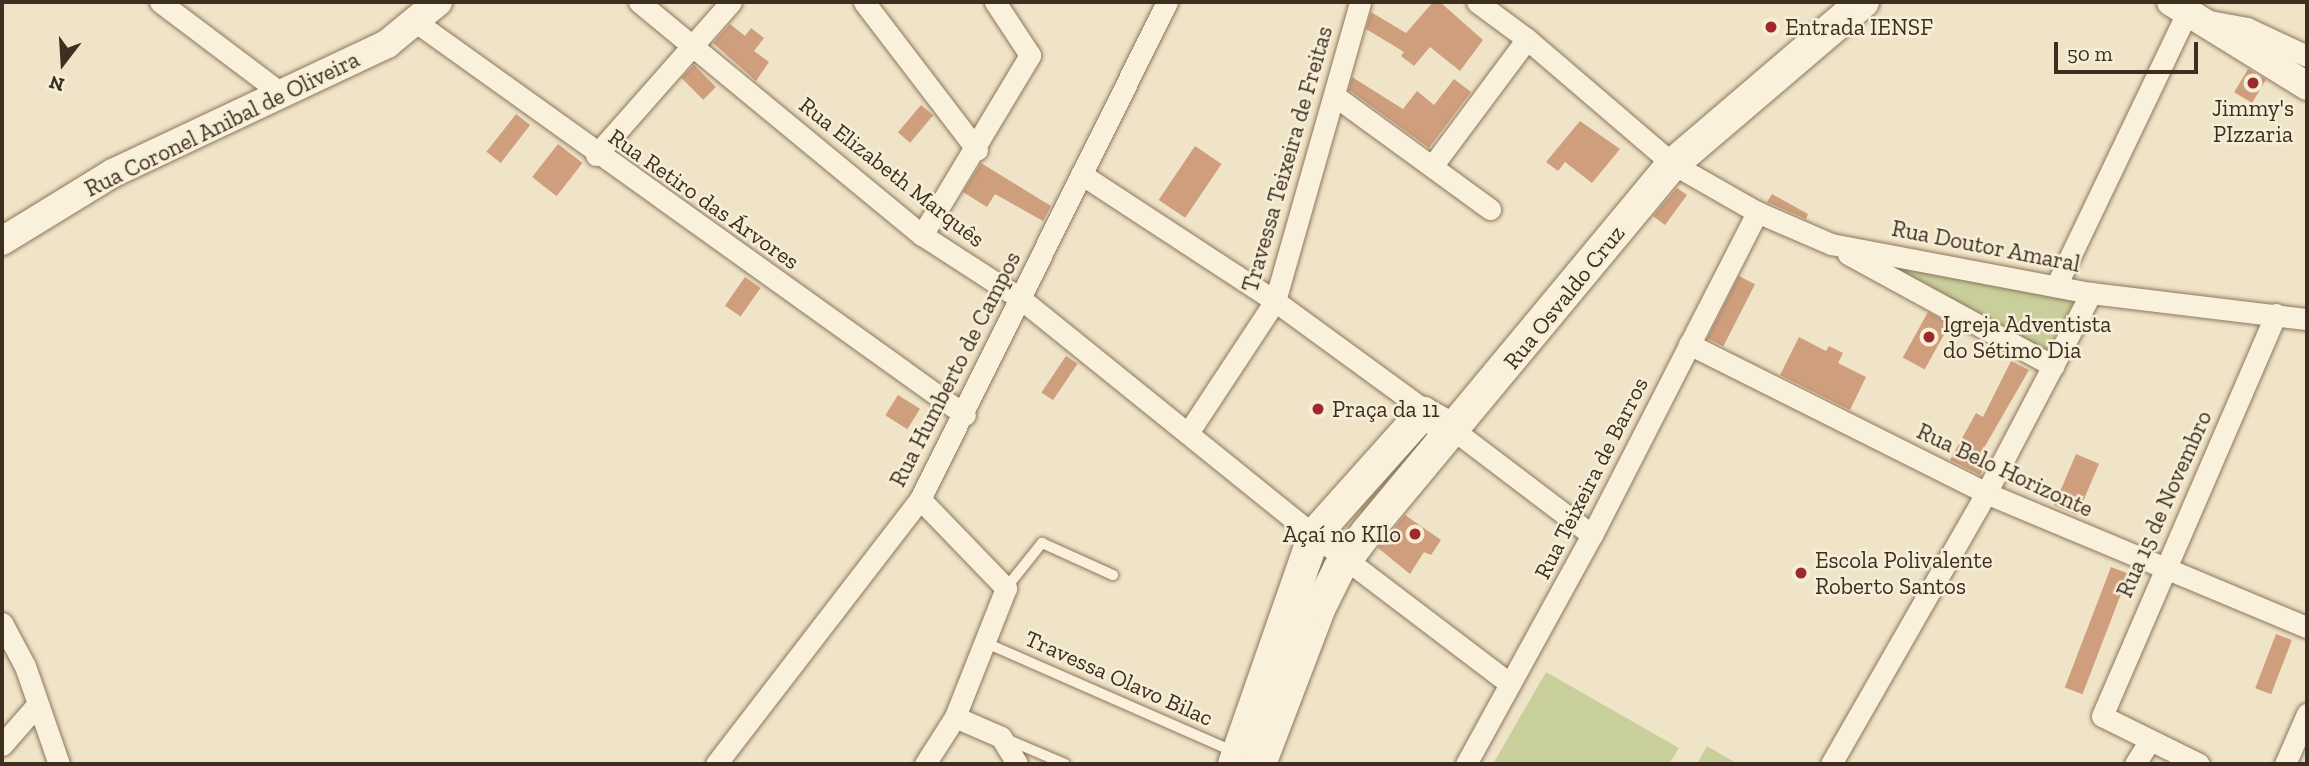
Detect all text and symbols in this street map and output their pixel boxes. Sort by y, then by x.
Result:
place label: Entrada IENSF [1785,13,1933,41]
marker: Entrada IENSF [1763,19,1779,35]
street label: Travessa Teixeira de Freitas [1236,23,1338,295]
north arrow [28,28,98,98]
scale bar [2057,28,2200,72]
text: 50 m [2067,41,2113,66]
street label: Rua Coronel Anibal de Oliveira [80,45,364,203]
text: N [46,70,67,97]
marker: Jimmy's PIzzaria [2245,75,2261,91]
street label: Rua Elizabeth Marquês [794,91,990,253]
place label: Jimmy's PIzzaria [2212,94,2294,148]
street label: Rua Retiro das Árvores [603,123,805,275]
street label: Rua Doutor Amaral [1889,214,2083,278]
street label: Rua Osvaldo Cruz [1498,220,1630,374]
street label: Rua Humberto de Campos [884,247,1026,491]
place label: Igreja Adventista do Sétimo Dia [1943,310,2112,364]
marker: Igreja Adventista do Sétimo Dia [1921,329,1937,345]
street label: Rua Teixeira de Barros [1528,372,1654,584]
place label: Praça da 11 [1332,395,1440,423]
marker: Praça da 11 [1310,401,1326,417]
street label: Rua 15 de Novembro [2110,406,2218,602]
street label: Rua Belo Horizonte [1913,417,2097,523]
place label: Açaí no KIlo [1283,520,1401,548]
marker: Açaí no KIlo [1407,526,1423,542]
place label: Escola Polivalente Roberto Santos [1815,546,1992,600]
marker: Escola Polivalente Roberto Santos [1793,565,1809,581]
street label: Travessa Olavo Bilac [1021,624,1217,732]

